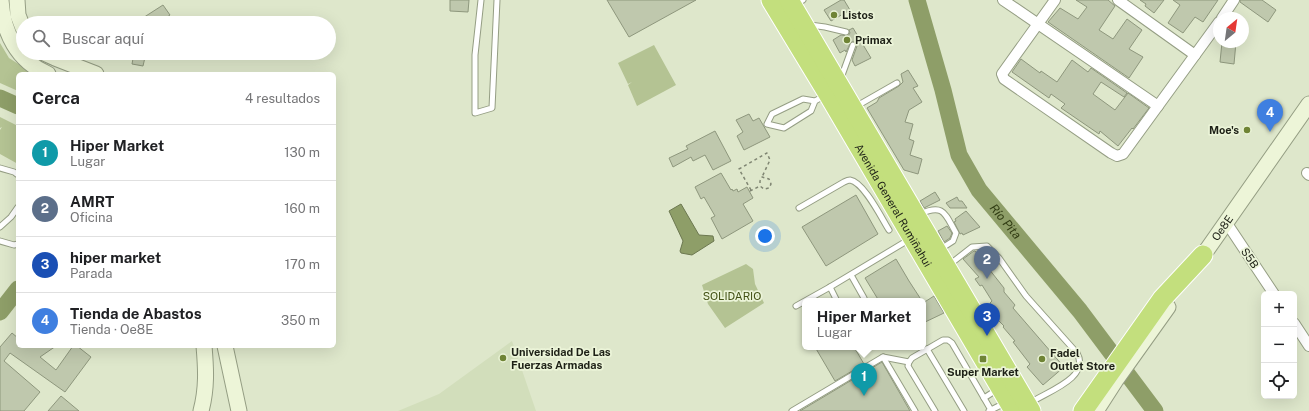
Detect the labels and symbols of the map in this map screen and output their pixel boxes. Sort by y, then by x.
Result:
place label: Listos [842,9,874,21]
marker: Listos [829,10,839,20]
north arrow [1213,12,1249,48]
place label: Primax [855,34,893,46]
marker: Primax [842,35,852,45]
pin: 4 [1257,99,1283,132]
place label: Moe's [1209,124,1239,136]
marker: Moe's [1242,125,1252,135]
street label: Avenida General Rumiñahui [853,142,934,269]
water label: Río Pita [987,201,1024,242]
street label: Oe8E [1209,213,1235,243]
your location [755,226,775,246]
pin: 2 [974,246,1000,279]
street label: S5B [1239,246,1261,270]
park label: SOLIDARIO [703,290,761,302]
pin: 3 [974,303,1000,336]
place label: Universidad De Las Fuerzas Armadas [511,346,611,371]
place label: Fadel Outlet Store [1050,347,1115,372]
marker: Universidad De Las Fuerzas Armadas [498,353,508,363]
marker: Super Market [978,354,988,364]
marker: Fadel Outlet Store [1037,354,1047,364]
pin: 1 [851,363,877,396]
place label: Super Market [947,366,1019,378]

